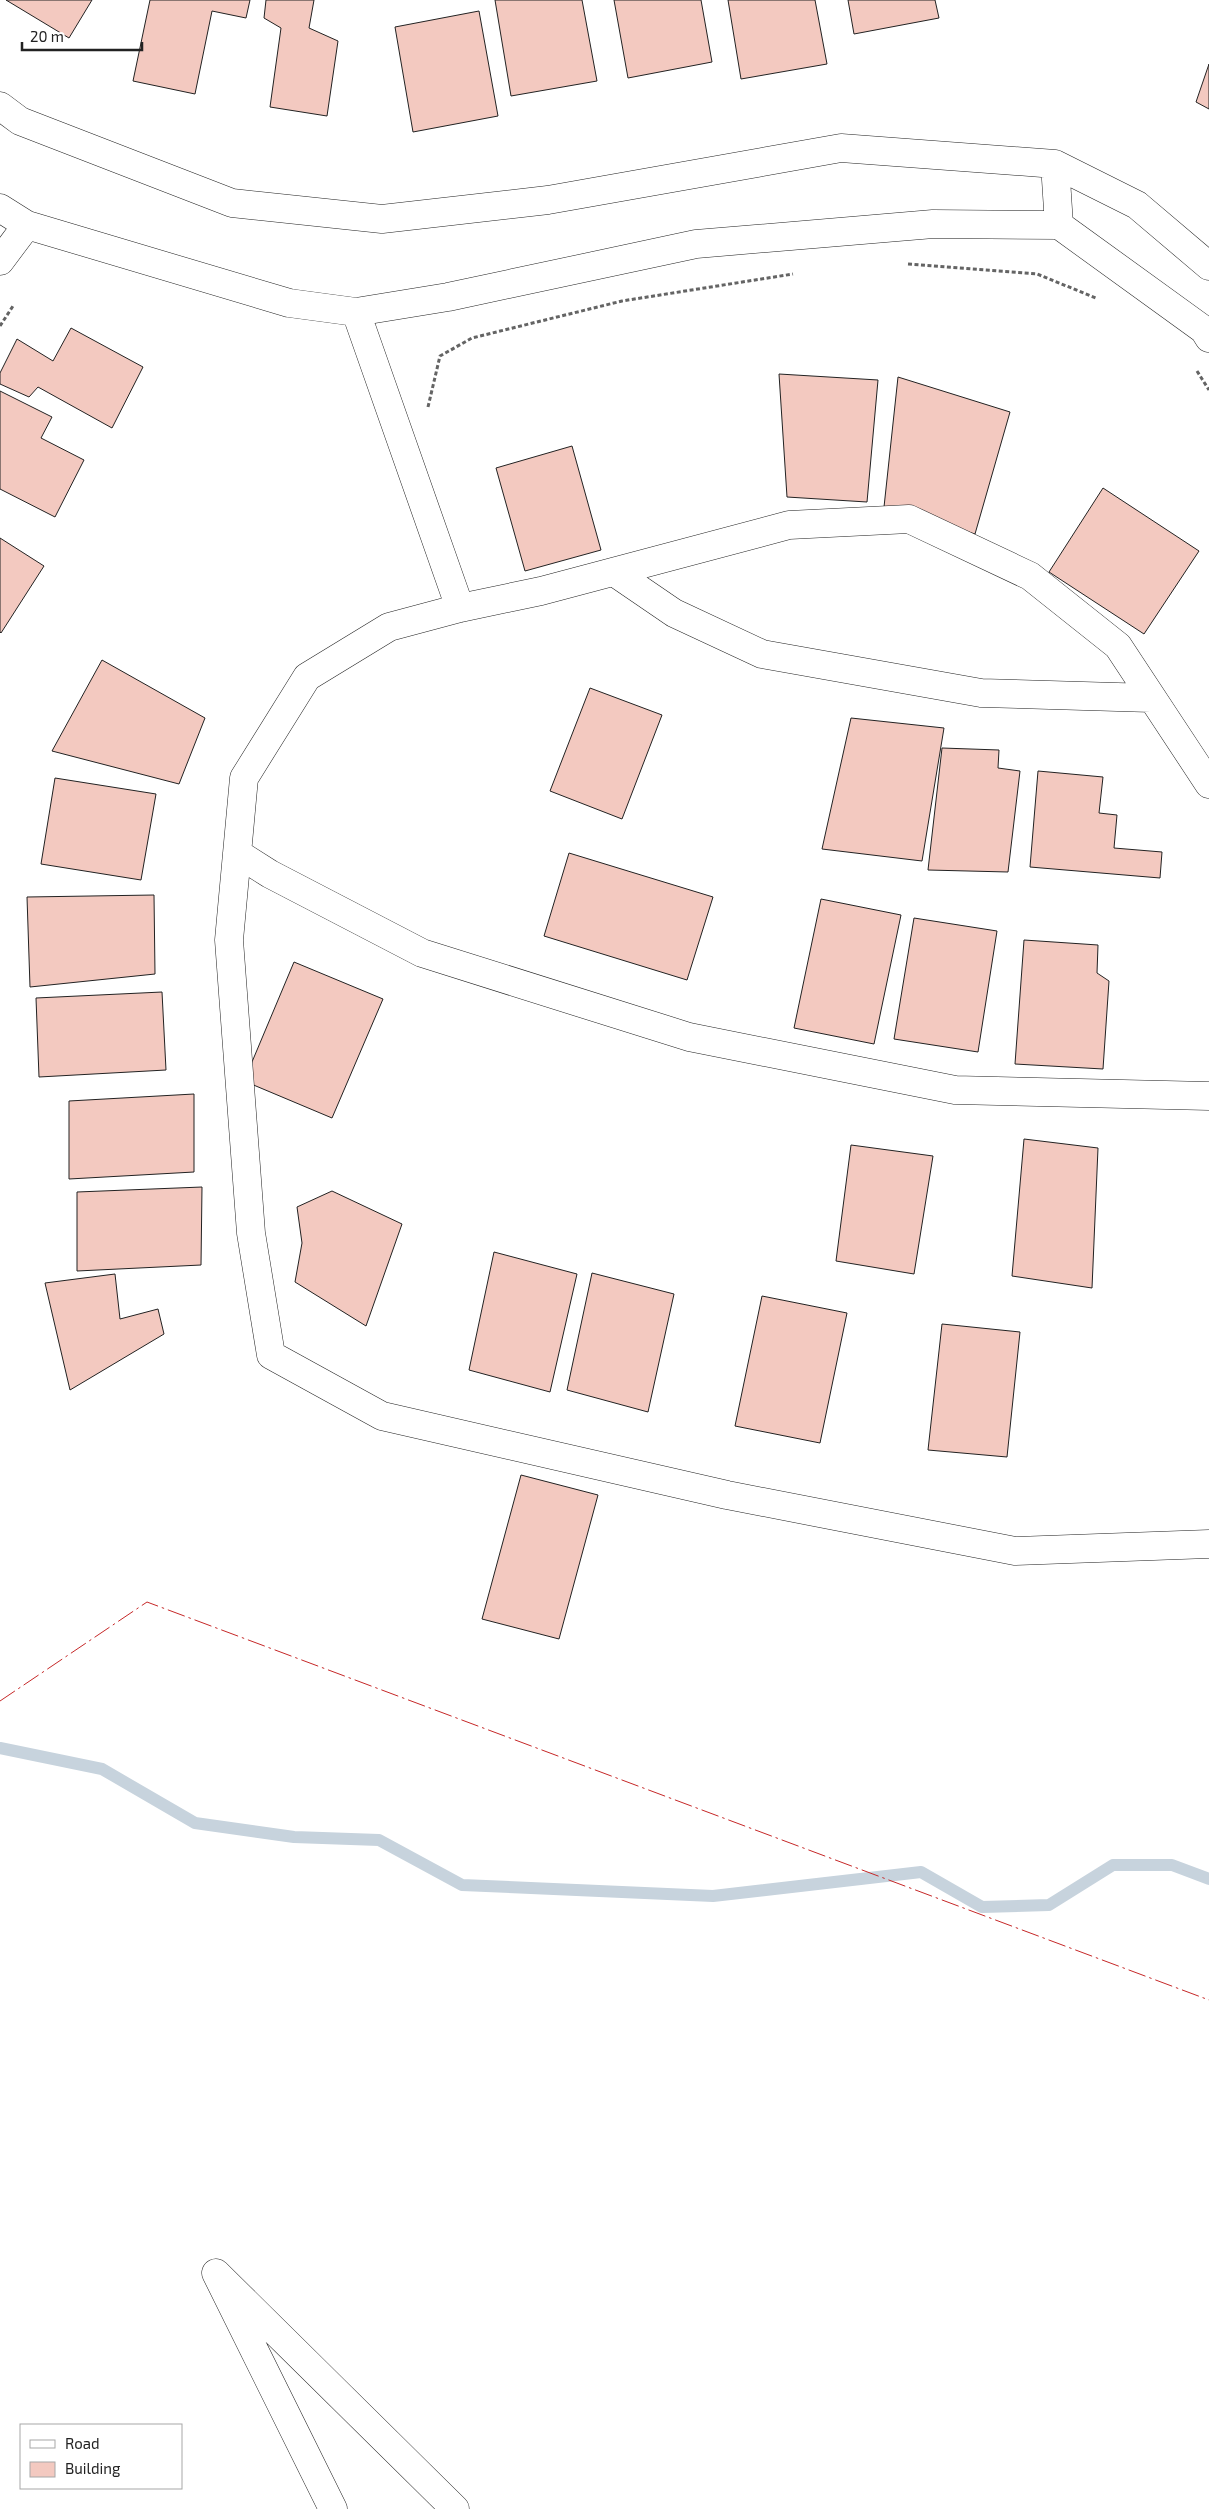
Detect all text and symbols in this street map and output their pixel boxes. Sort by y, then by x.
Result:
scale bar [22,20,142,52]
text: 20 m [30,27,64,45]
legend [20,2424,182,2489]
text: Road [65,2434,100,2452]
text: Building [65,2459,121,2477]

